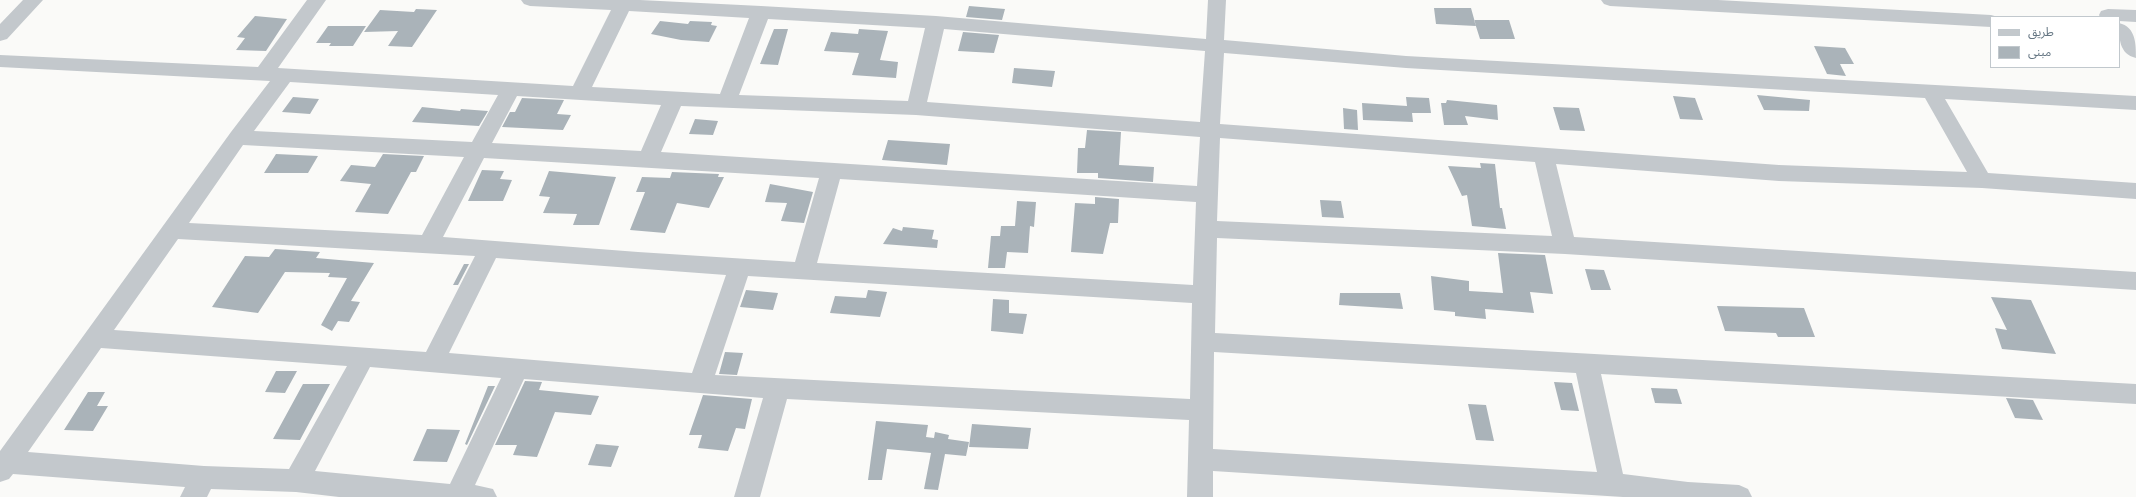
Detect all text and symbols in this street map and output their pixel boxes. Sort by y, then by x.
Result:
legend [1990,16,2120,68]
text: طريق [2028,24,2054,40]
text: مبنى [2028,44,2051,60]

